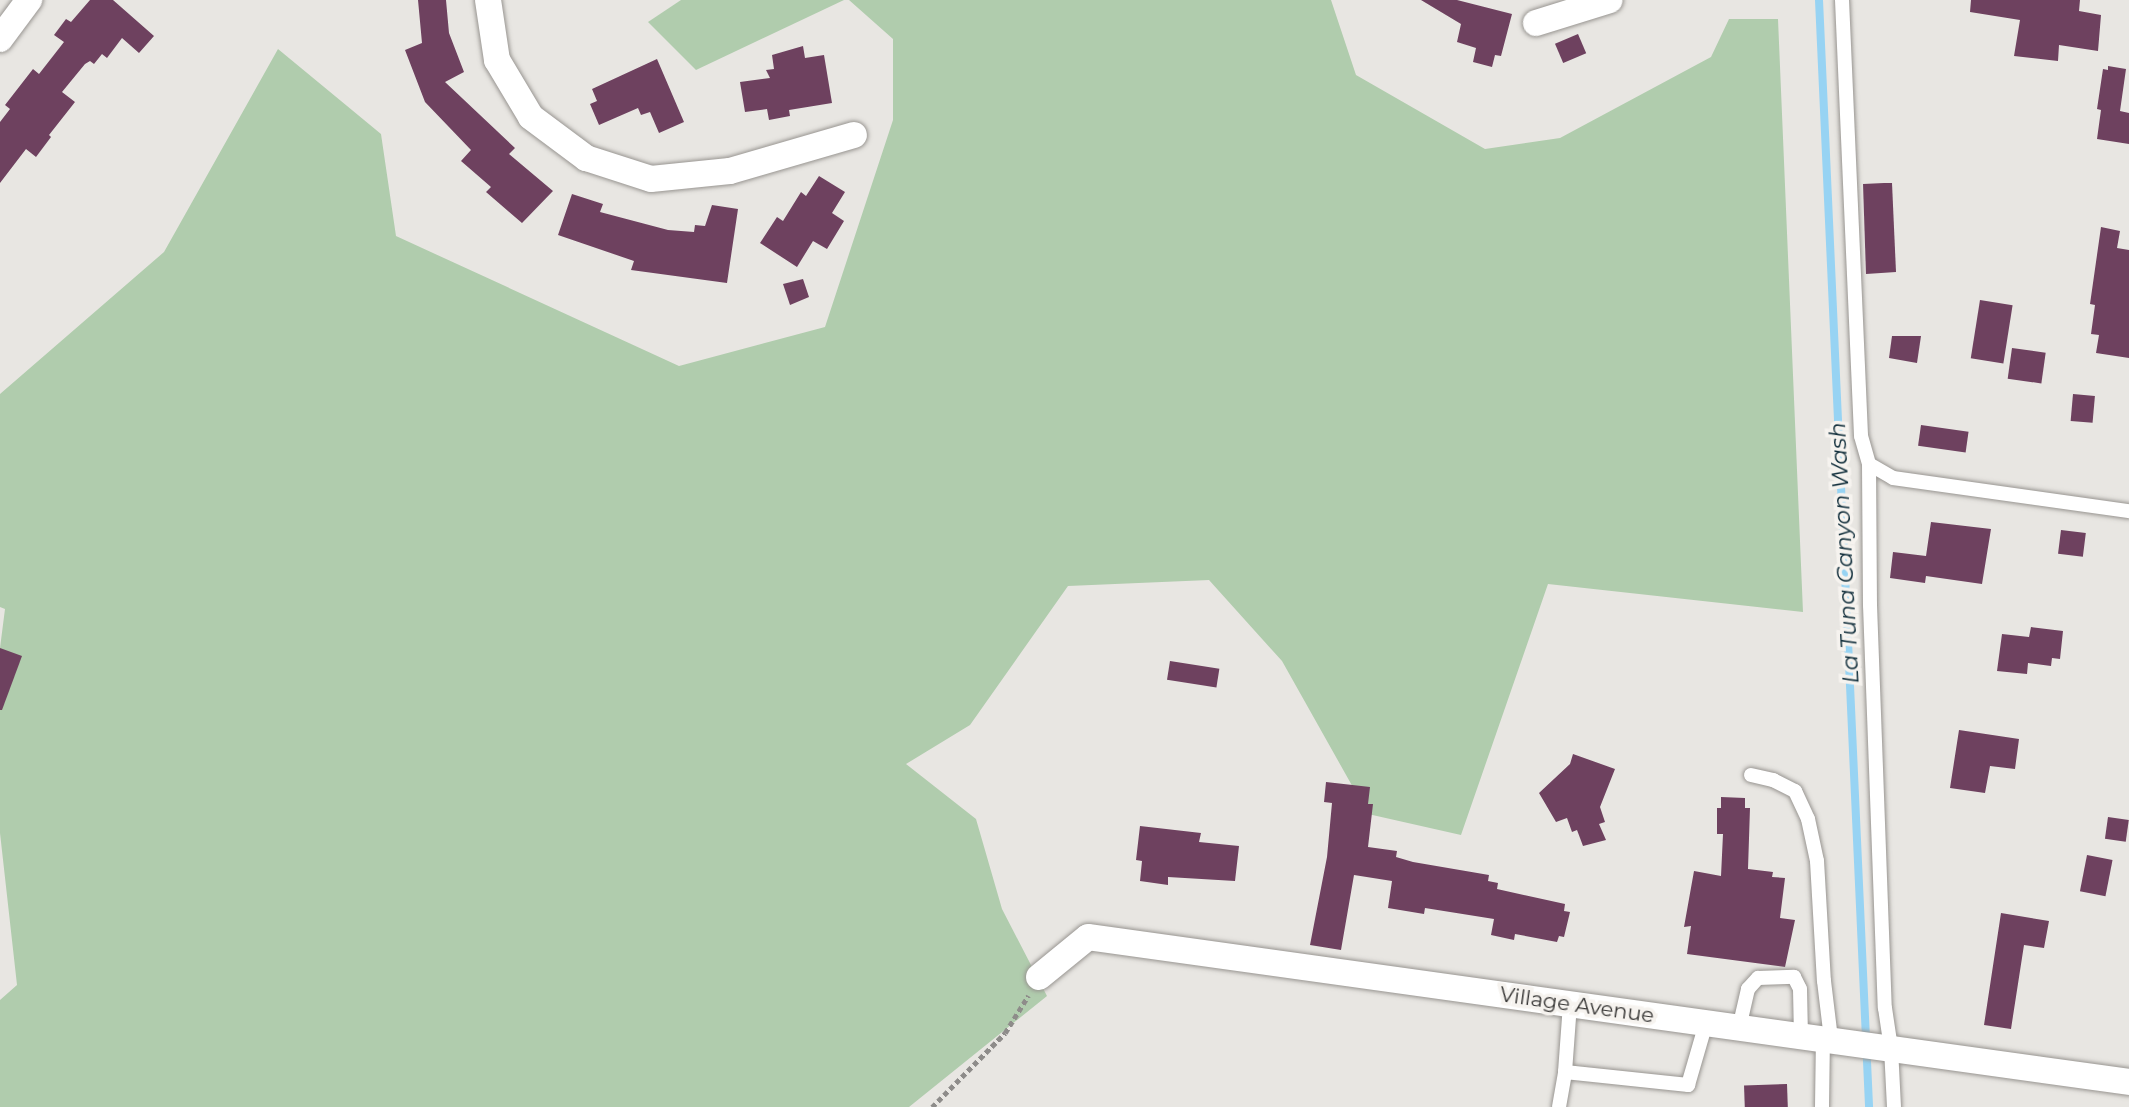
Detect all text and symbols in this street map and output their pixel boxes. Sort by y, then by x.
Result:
water label: La Tuna Canyon Wash [1823,422,1865,684]
street label: Village Avenue [1498,982,1656,1028]

